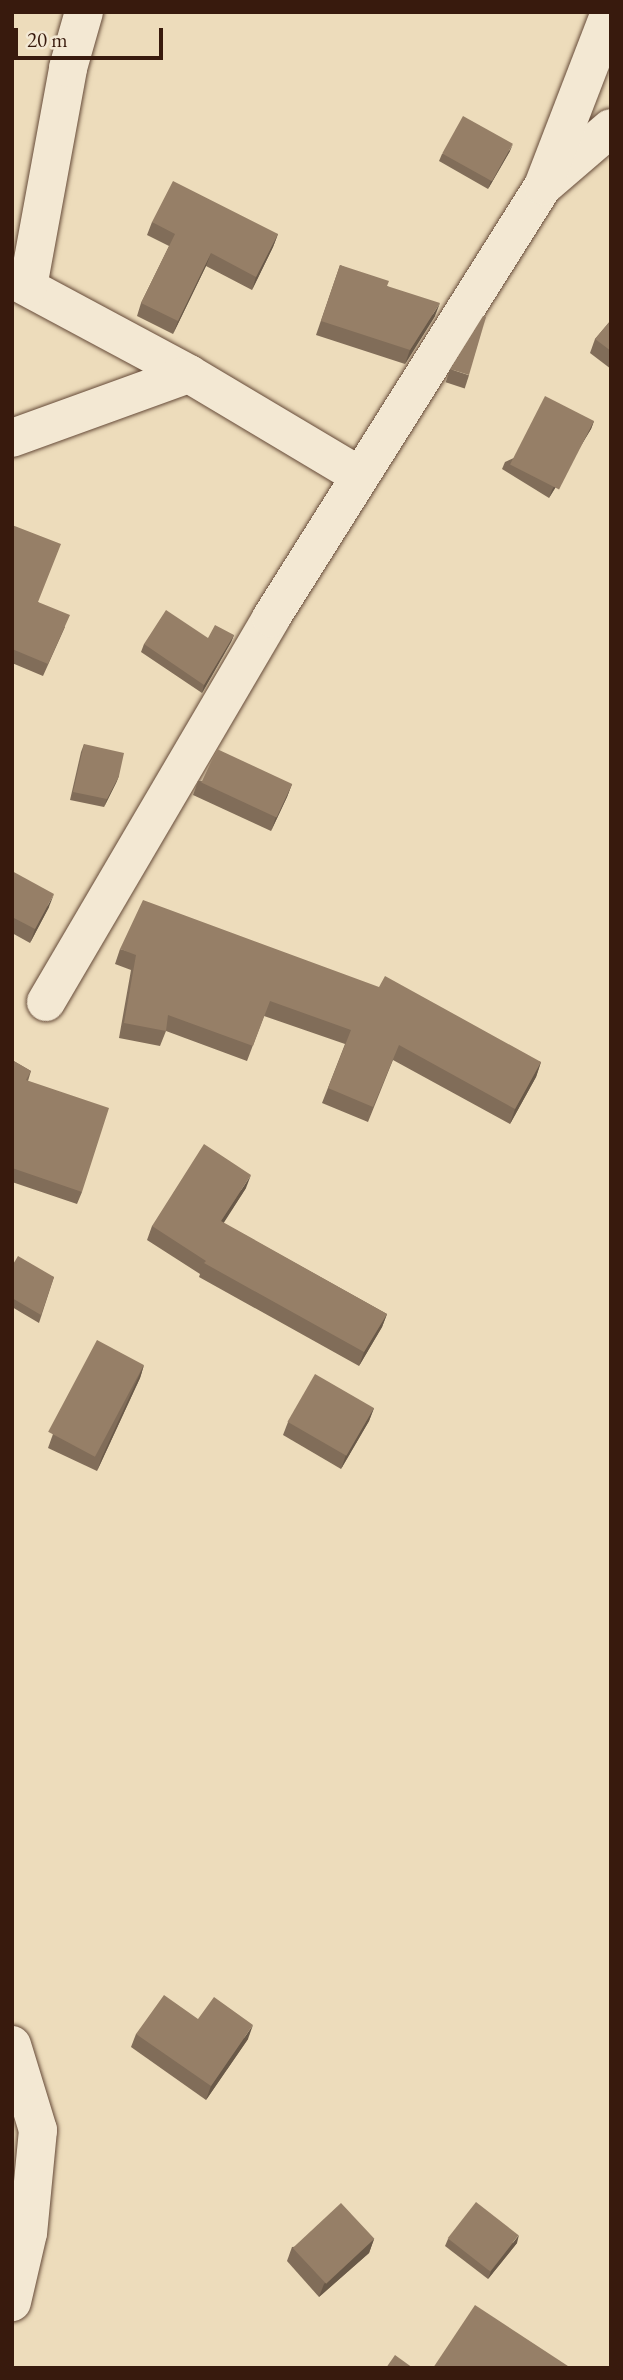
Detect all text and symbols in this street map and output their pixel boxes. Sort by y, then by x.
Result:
scale bar [18,14,166,58]
text: 20 m [27,26,68,53]

